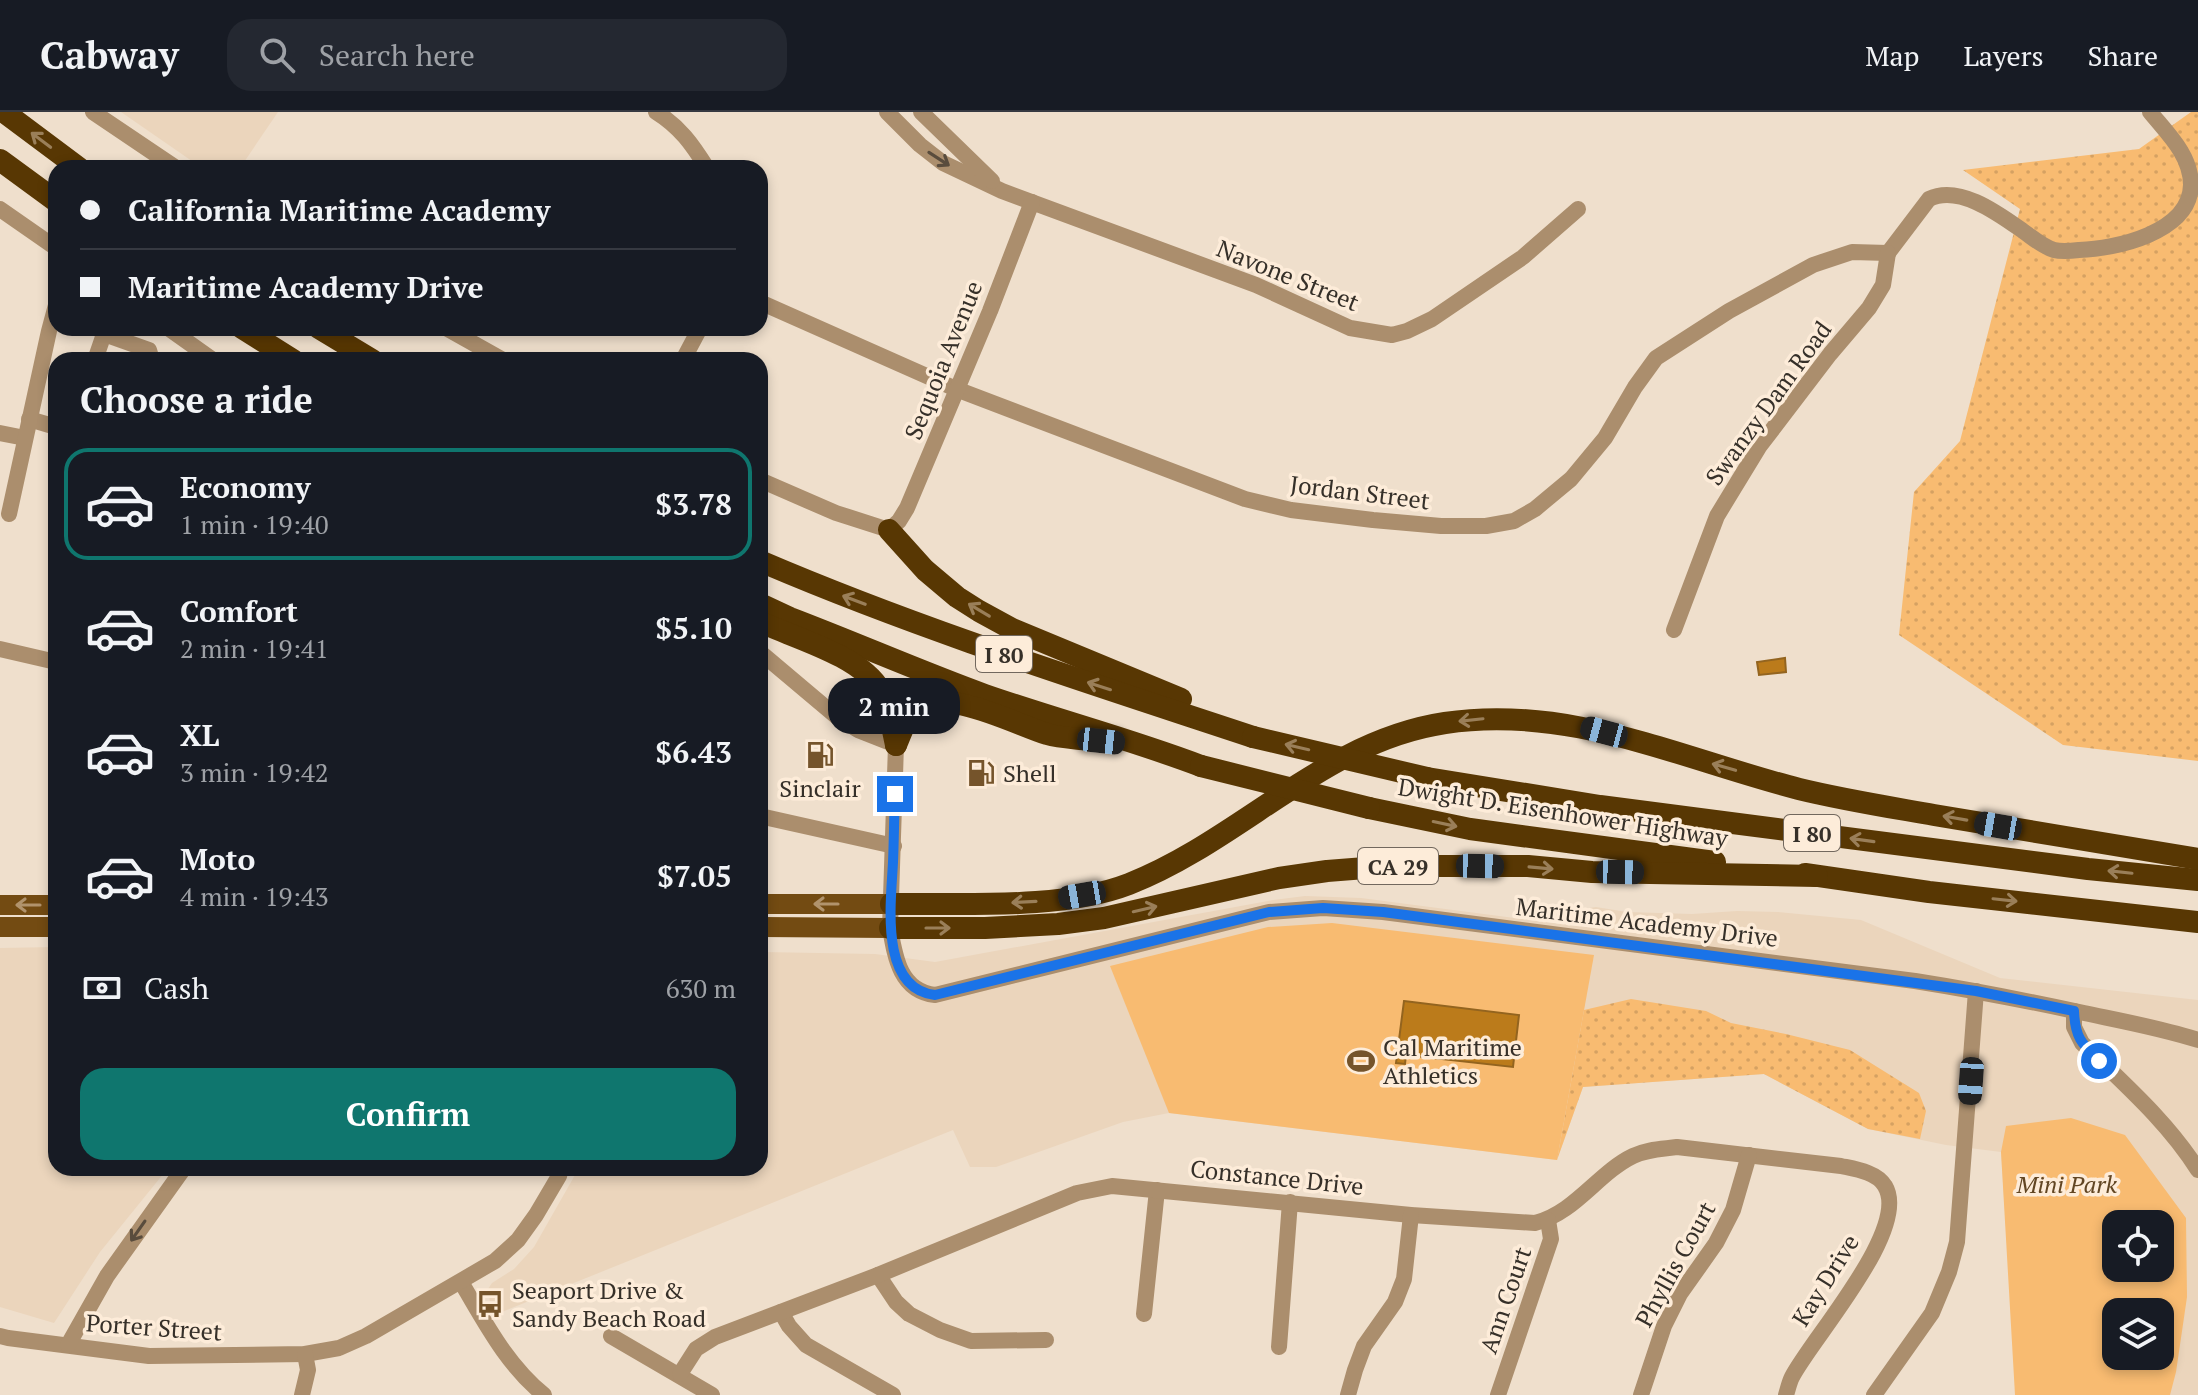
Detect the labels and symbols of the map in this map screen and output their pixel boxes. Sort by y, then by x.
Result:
one-way arrow [31,132,53,149]
one-way arrow [928,150,950,167]
street label: Navone Street [1212,232,1364,318]
street label: Sequoia Avenue [897,276,989,444]
street label: Swanzy Dam Road [1698,315,1838,491]
street label: Jordan Street [1288,468,1432,516]
one-way arrow [842,592,867,606]
one-way arrow [968,602,991,618]
road number: I 80 [976,636,1032,672]
one-way arrow [1087,677,1112,692]
callout: 2 min [829,678,961,734]
one-way arrow [1458,713,1485,728]
car [1578,714,1630,750]
car [1076,727,1126,755]
one-way arrow [1284,739,1310,754]
fuel station icon: Sinclair [805,740,835,770]
place label: Shell [1003,757,1056,789]
fuel station icon: Shell [966,758,996,788]
one-way arrow [1712,759,1738,774]
street label: Dwight D. Eisenhower Highway [1396,770,1731,854]
place label: Sinclair [779,772,861,804]
route end [877,776,913,812]
one-way arrow [1943,810,1969,825]
car [1972,810,2024,842]
road number: I 80 [1784,815,1840,851]
one-way arrow [1432,817,1458,832]
one-way arrow [1850,832,1876,847]
road number: CA 29 [1358,848,1438,884]
car [1456,854,1504,878]
one-way arrow [1527,860,1554,875]
car [1596,860,1644,884]
one-way arrow [2108,864,2134,879]
car [1056,879,1108,911]
street label: Maritime Academy Drive [1514,890,1780,954]
one-way arrow [1991,893,2018,908]
one-way arrow [1011,895,1038,910]
one-way arrow [813,896,840,912]
one-way arrow [15,897,42,913]
one-way arrow [1132,901,1158,916]
one-way arrow [924,920,951,936]
place label: Cal Maritime Athletics [1383,1031,1522,1091]
route start [2081,1043,2117,1079]
sports icon: Cal Maritime Athletics [1346,1046,1376,1076]
car [1957,1056,1985,1106]
street label: Constance Drive [1189,1152,1365,1202]
park label: Mini Park [2016,1168,2118,1200]
street label: Phyllis Court [1627,1196,1723,1332]
one-way arrow [130,1219,146,1241]
street label: Kay Drive [1784,1228,1866,1332]
street label: Ann Court [1472,1242,1538,1358]
place label: Seaport Drive & Sandy Beach Road [512,1274,706,1334]
bus stop icon: Seaport Drive & Sandy Beach Road [475,1289,505,1319]
street label: Porter Street [85,1306,223,1348]

